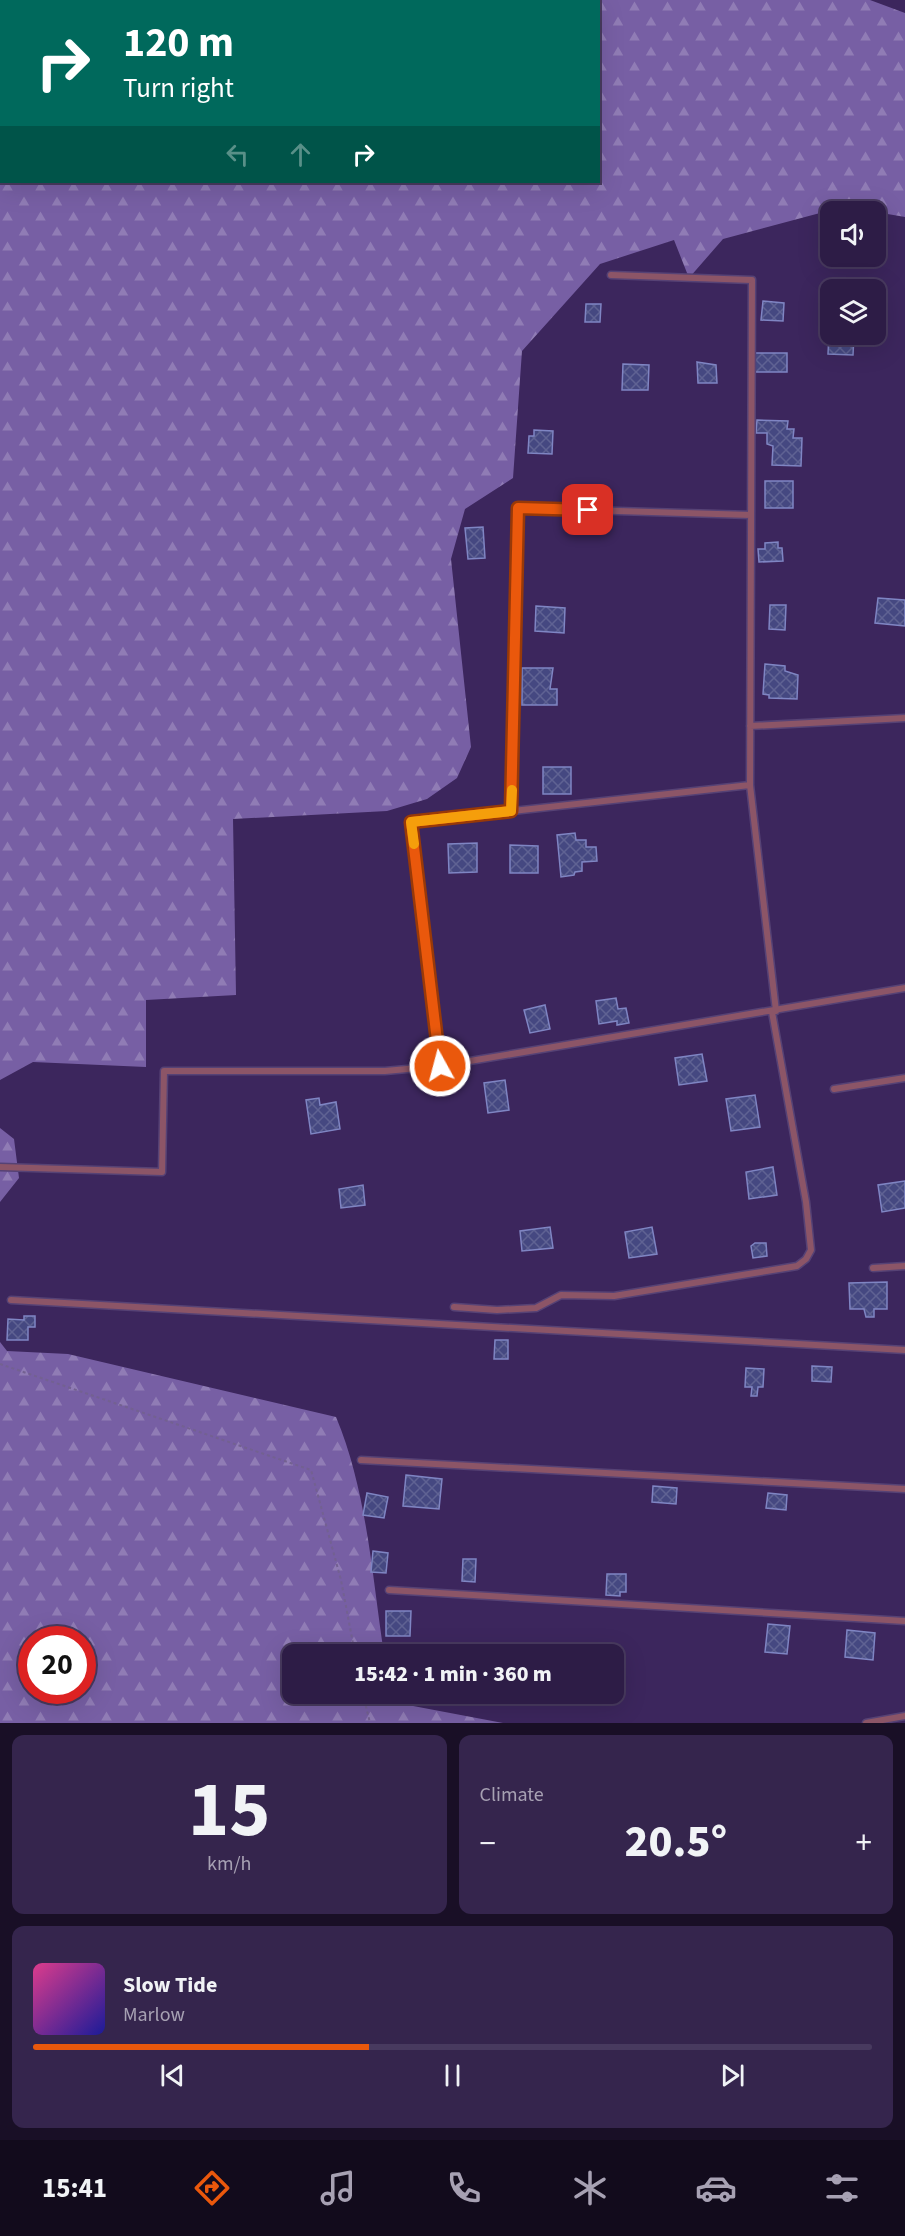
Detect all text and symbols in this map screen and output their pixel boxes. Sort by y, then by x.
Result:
text: 120 m [123,13,234,73]
icon: right [24,24,102,102]
text: Turn right [123,69,234,108]
icon: left [221,138,254,171]
icon: ahead [284,138,317,171]
icon: right [347,138,380,171]
map controls [820,201,886,345]
button: sound [820,201,886,267]
button: layers [820,279,886,345]
pin [562,484,613,535]
icon: arrive [571,493,604,526]
position arrow [408,1034,472,1098]
speed limit sign: 20 [18,1626,96,1704]
text: 15:42 · 1 min · 360 m [354,1658,552,1690]
text: 15 [188,1755,270,1866]
text: Climate [480,1781,544,1809]
text: 20.5° [624,1810,727,1874]
text: − [480,1820,496,1867]
text: + [856,1820,872,1867]
text: km/h [207,1850,251,1878]
text: Slow Tide [123,1969,217,2001]
text: Marlow [123,2001,185,2029]
icon: previous [156,2059,189,2092]
icon: pause [436,2059,469,2092]
icon: next [716,2059,749,2092]
icon: directions [191,2167,233,2209]
icon: music [317,2167,359,2209]
icon: phone [443,2167,485,2209]
icon: climate [569,2167,611,2209]
icon: car [695,2167,737,2209]
icon: filters [821,2167,863,2209]
text: 15:41 [42,2169,107,2208]

